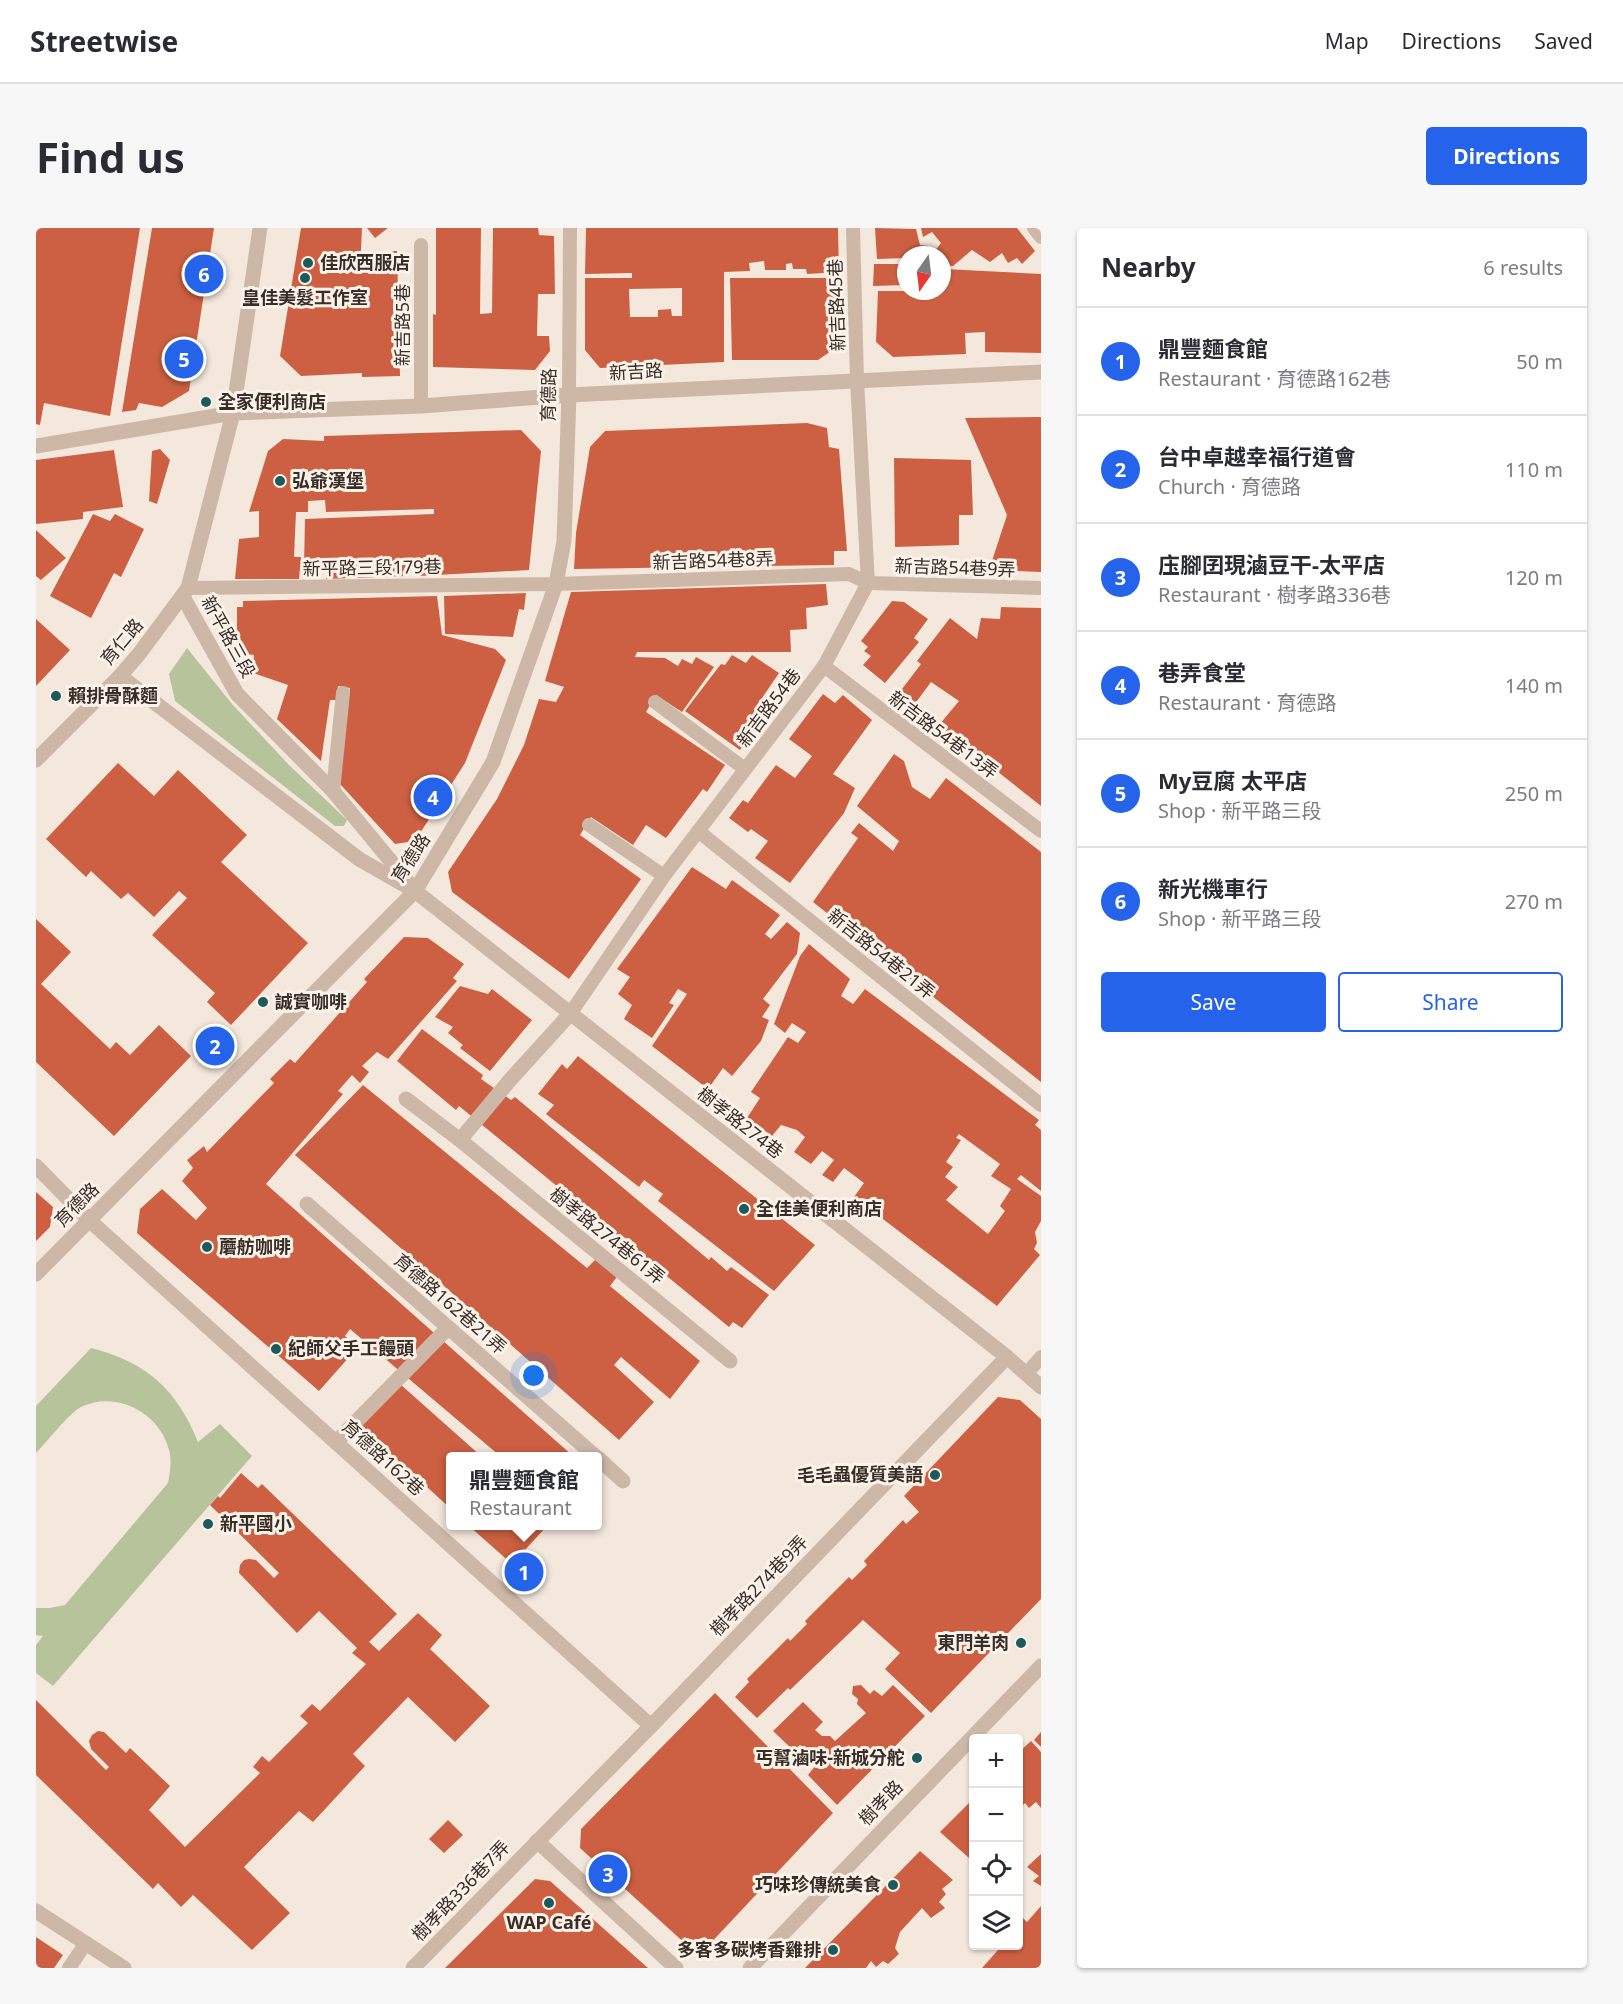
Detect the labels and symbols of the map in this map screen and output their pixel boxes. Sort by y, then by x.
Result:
north arrow [897,246,951,300]
place label: 佳欣西服店 [320,250,410,274]
pin: 6 [184,252,224,296]
marker: 佳欣西服店 [301,256,315,270]
street label: 新吉路45巷 [822,258,850,352]
marker: 皇佳美髮工作室 [298,271,312,285]
street label: 新吉路5巷 [390,284,414,366]
place label: 皇佳美髮工作室 [242,285,368,309]
pin: 5 [164,336,204,382]
street label: 新吉路 [608,358,664,384]
street label: 育德路 [536,368,560,422]
place label: 全家便利商店 [218,389,326,413]
marker: 全家便利商店 [199,395,213,409]
place label: 弘爺漢堡 [292,468,364,492]
marker: 弘爺漢堡 [273,474,287,488]
street label: 新吉路54巷8弄 [652,546,774,574]
street label: 新吉路54巷9弄 [894,553,1016,581]
street label: 新平路三段179巷 [302,554,442,580]
street label: 新平路三段 [197,591,261,682]
street label: 育仁路 [95,613,148,670]
street label: 新吉路54巷 [731,663,806,752]
place label: 賴排骨酥麵 [68,683,158,707]
street label: 新吉路54巷13弄 [884,685,1003,783]
marker: 賴排骨酥麵 [49,689,63,703]
pin: 4 [414,774,452,820]
street label: 育德路 [385,828,435,887]
street label: 新吉路54巷21弄 [823,903,940,1004]
place label: 誠實咖啡 [275,989,347,1013]
marker: 誠實咖啡 [256,995,270,1009]
pin: 2 [196,1024,234,1068]
street label: 樹孝路274巷 [693,1081,789,1163]
street label: 育德路 [49,1177,104,1232]
street label: 樹孝路274巷61弄 [545,1181,670,1289]
place label: 全佳美便利商店 [756,1196,882,1220]
marker: 全佳美便利商店 [737,1202,751,1216]
place label: 蘑舫咖啡 [219,1234,291,1258]
marker: 蘑舫咖啡 [200,1240,214,1254]
street label: 育德路162巷21弄 [389,1248,512,1359]
place label: 紀師父手工饅頭 [288,1336,414,1360]
marker: 紀師父手工饅頭 [269,1342,283,1356]
your location [519,1361,548,1390]
street label: 育德路162巷 [337,1414,430,1501]
place label: 毛毛蟲優質美語 [797,1462,923,1486]
marker: 毛毛蟲優質美語 [928,1468,942,1482]
place label: 新平國小 [220,1511,292,1535]
marker: 新平國小 [201,1517,215,1531]
street label: 樹孝路274巷9弄 [704,1530,812,1641]
pin: 1 [504,1550,544,1594]
place label: 東門羊肉 [937,1630,1009,1654]
marker: 東門羊肉 [1014,1636,1028,1650]
place label: 丐幫滷味-新城分舵 [755,1745,905,1769]
marker: 丐幫滷味-新城分舵 [910,1751,924,1765]
street label: 樹孝路 [853,1775,908,1830]
street label: 樹孝路336巷7弄 [406,1835,514,1946]
pin: 3 [588,1852,628,1896]
place label: 巧味珍傳統美食 [755,1872,881,1896]
marker: 巧味珍傳統美食 [886,1878,900,1892]
marker: WAP Café [542,1896,556,1910]
place label: WAP Café [506,1910,592,1934]
place label: 多客多碳烤香雞排 [677,1937,821,1961]
marker: 多客多碳烤香雞排 [826,1943,840,1957]

